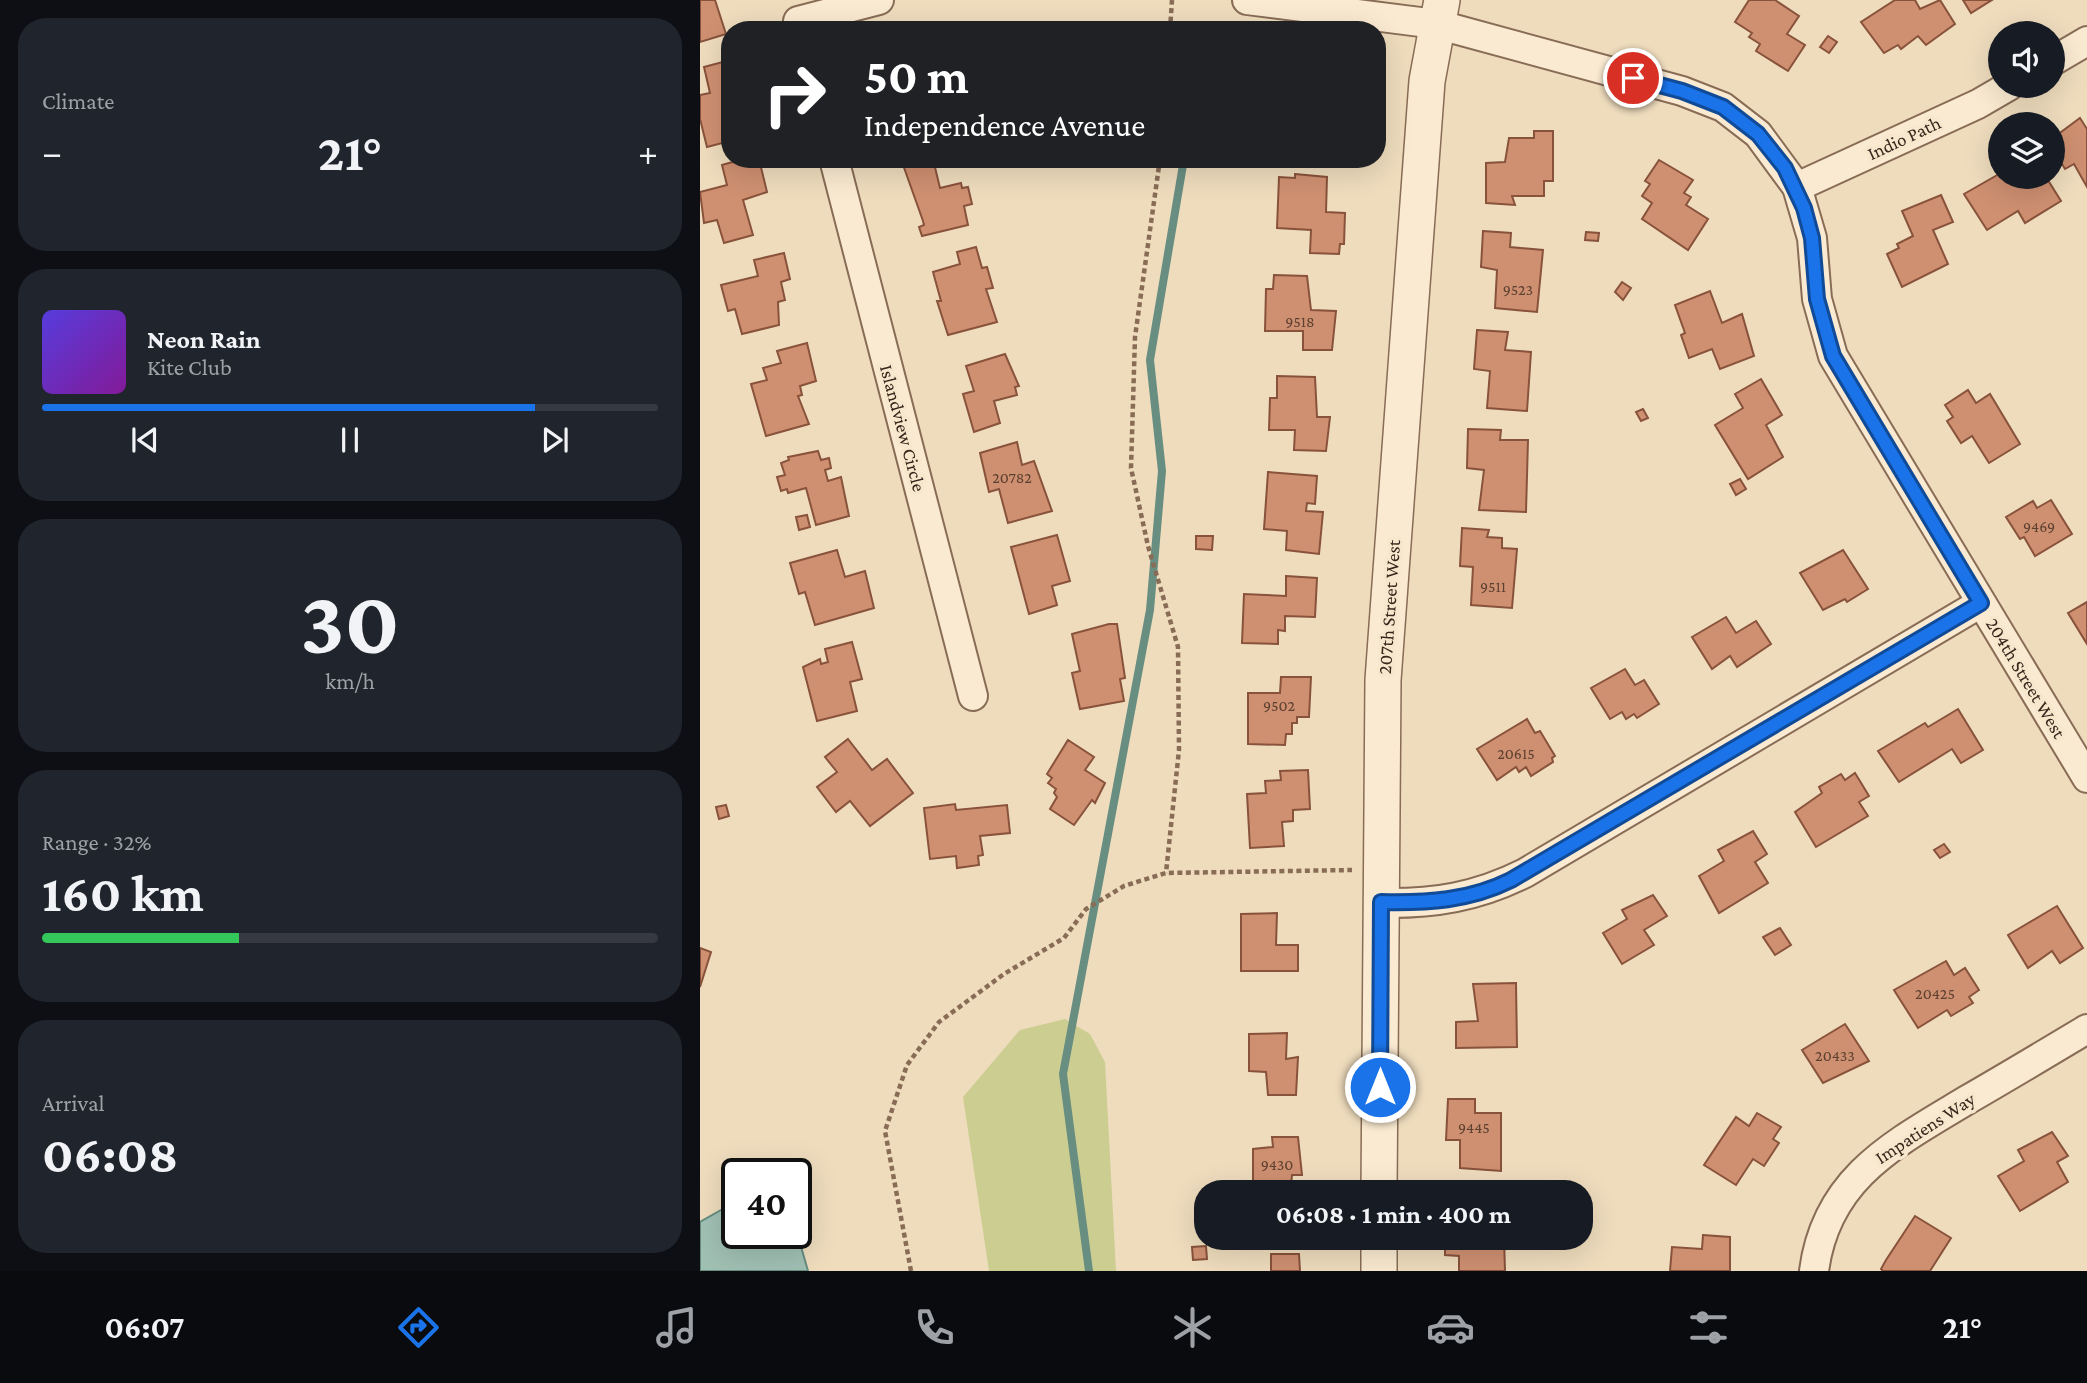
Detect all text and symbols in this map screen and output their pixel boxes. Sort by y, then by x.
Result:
map controls [1988,21,2065,189]
button: sound [1988,21,2065,98]
pin [1603,48,1663,108]
icon: right [749,49,840,140]
text: 50 m [864,49,969,104]
icon: arrive [1614,59,1652,97]
text: Climate [42,88,114,114]
text: Independence Avenue [864,107,1145,143]
street label: Indio Path [1864,112,1944,164]
button: layers [1988,112,2065,189]
text: 21° [318,123,382,181]
text: − [42,131,62,173]
text: + [638,131,658,173]
house number: 9523 [1503,281,1533,298]
house number: 9518 [1285,313,1315,330]
text: Neon Rain [147,325,261,354]
text: Kite Club [147,354,232,380]
street label: Islandview Circle [876,362,930,494]
icon: previous [126,421,164,459]
icon: pause [331,421,369,459]
icon: next [536,421,574,459]
house number: 20782 [992,469,1032,486]
house number: 9469 [2023,518,2055,535]
street label: 207th Street West [1374,538,1404,675]
text: 30 [300,571,400,673]
house number: 9511 [1480,578,1506,595]
street label: 204th Street West [1982,614,2070,742]
text: km/h [325,668,375,694]
house number: 9502 [1263,697,1295,714]
house number: 20615 [1497,745,1535,762]
text: Range · 32% [42,829,152,855]
text: 160 km [42,864,204,922]
house number: 20425 [1915,985,1955,1002]
house number: 20433 [1815,1047,1855,1064]
position arrow [1343,1050,1417,1124]
street label: Impatiens Way [1871,1088,1979,1168]
text: Arrival [42,1090,105,1116]
house number: 9445 [1458,1119,1490,1136]
text: 06:08 [42,1125,178,1183]
house number: 9430 [1261,1156,1293,1173]
speed limit sign: 40 [721,1158,812,1249]
text: 06:08 · 1 min · 400 m [1276,1200,1511,1229]
icon: directions [394,1303,443,1352]
icon: music [652,1303,701,1352]
icon: phone [910,1303,959,1352]
icon: climate [1168,1303,1217,1352]
icon: car [1426,1303,1475,1352]
icon: filters [1684,1303,1733,1352]
text: 06:07 [105,1309,185,1345]
text: 21° [1943,1309,1982,1345]

